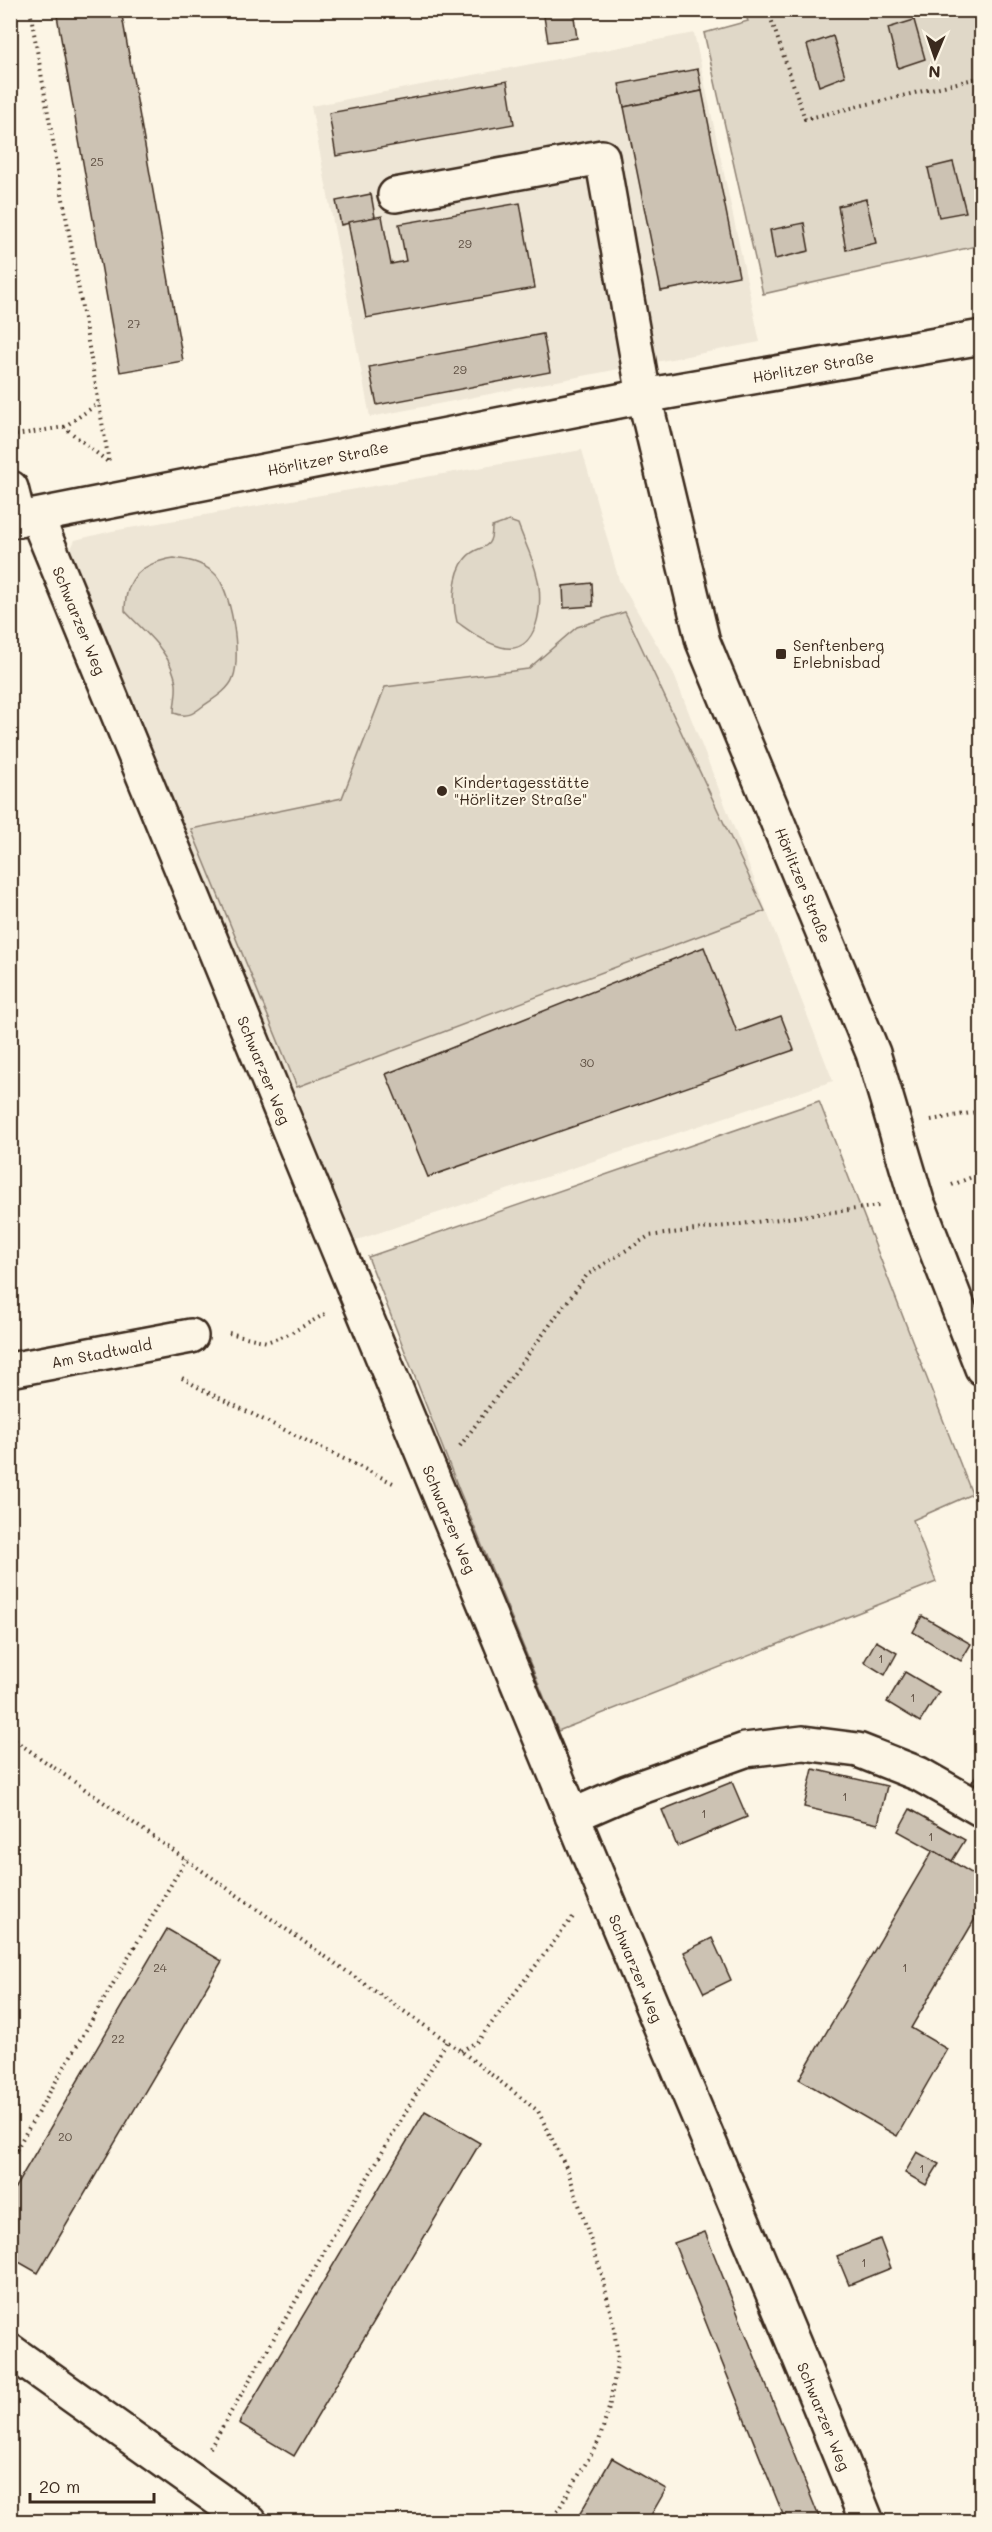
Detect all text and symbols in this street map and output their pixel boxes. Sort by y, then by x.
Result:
north arrow [905,27,965,87]
text: N [928,62,941,83]
house number: 25 [90,153,104,169]
house number: 29 [458,235,472,251]
house number: 27 [127,315,141,331]
street label: Hörlitzer Straße [751,346,875,387]
house number: 29 [453,361,467,377]
street label: Hörlitzer Straße [266,437,390,480]
street label: Schwarzer Weg [48,563,111,678]
place label: Senftenberg Erlebnisbad [793,635,884,672]
marker: Senftenberg Erlebnisbad [774,647,788,661]
place label: Kindertagesstätte "Hörlitzer Straße" [454,772,589,809]
marker: Kindertagesstätte "Hörlitzer Straße" [435,784,449,798]
street label: Hörlitzer Straße [771,824,836,946]
street label: Schwarzer Weg [233,1013,296,1128]
house number: 30 [580,1054,595,1070]
street label: Am Stadtwald [49,1334,153,1372]
street label: Schwarzer Weg [418,1462,481,1577]
house number: 1 [878,1650,884,1666]
house number: 1 [910,1689,916,1705]
house number: 1 [842,1788,848,1804]
house number: 1 [701,1805,707,1821]
house number: 1 [928,1828,934,1844]
street label: Schwarzer Weg [604,1911,668,2026]
house number: 24 [153,1959,167,1975]
house number: 1 [902,1959,908,1975]
house number: 22 [111,2030,125,2046]
house number: 20 [58,2128,73,2144]
house number: 1 [919,2160,925,2176]
house number: 1 [861,2254,867,2270]
street label: Schwarzer Weg [793,2359,855,2474]
scale bar [30,2466,154,2504]
text: 20 m [39,2474,80,2498]

